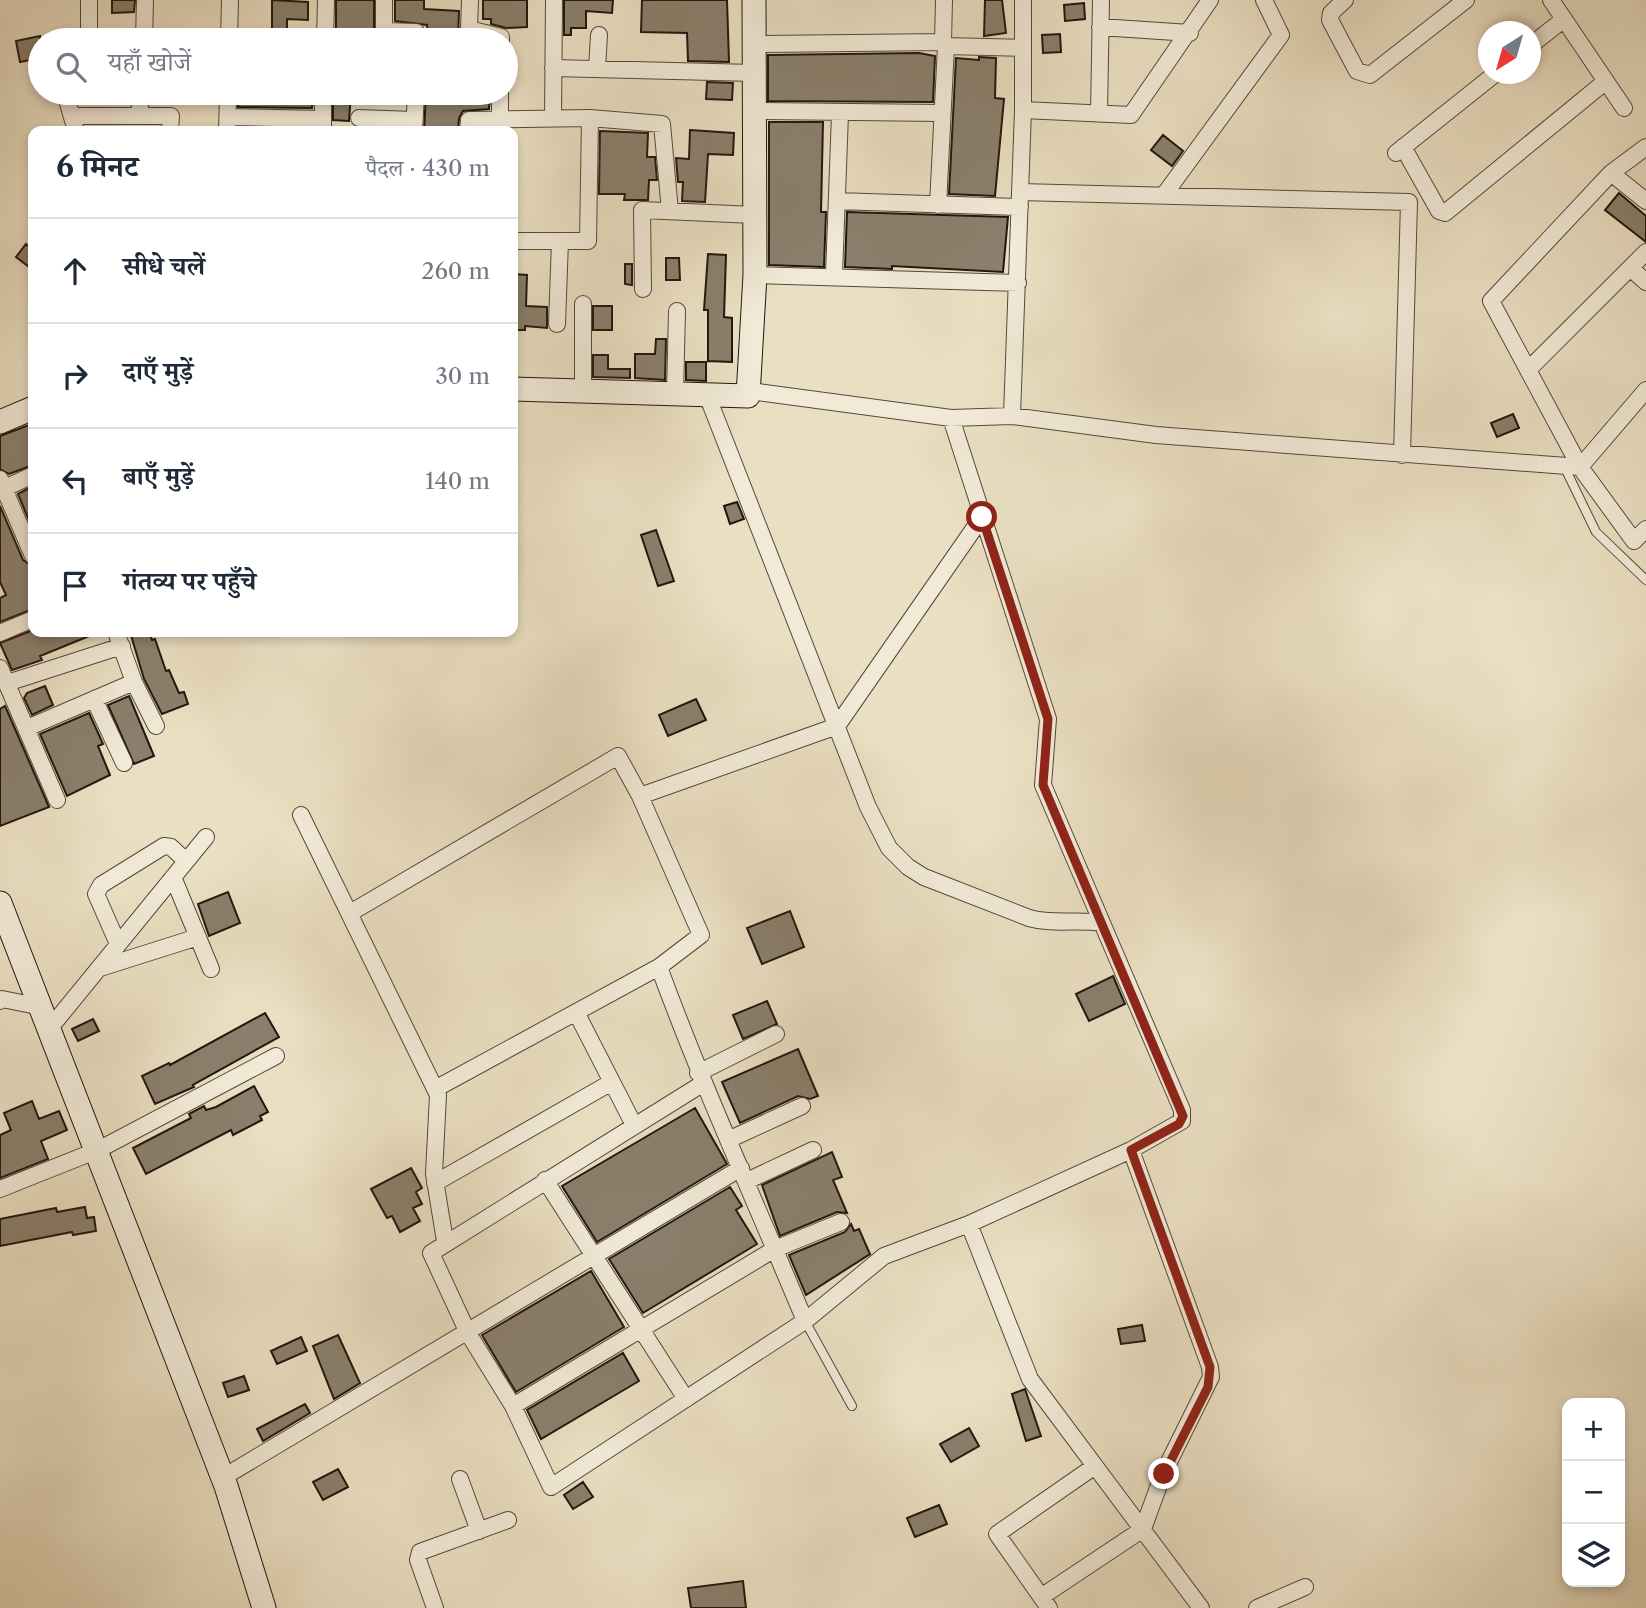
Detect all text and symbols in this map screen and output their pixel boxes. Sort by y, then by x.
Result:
north arrow [1478,21,1541,84]
search box [28,28,518,105]
text: यहाँ खोजें [108,46,191,78]
icon: search [52,48,90,86]
text: 6 मिनट [56,148,138,185]
text: पैदल · 430 m [366,154,490,182]
text: सीधे चलें [123,250,205,282]
icon: ahead [56,252,94,290]
text: 260 m [421,257,490,285]
text: दाएँ मुड़ें [123,355,193,387]
icon: right [56,357,94,395]
text: 30 m [435,362,490,390]
text: बाएँ मुड़ें [123,460,194,492]
icon: left [56,462,94,500]
text: 140 m [425,467,490,495]
route start [966,501,997,532]
text: गंतव्य पर पहुँचे [123,565,256,597]
icon: arrive [56,567,94,605]
map controls [1562,1398,1625,1587]
button: + [1562,1398,1625,1461]
route end [1148,1458,1179,1489]
button: − [1562,1461,1625,1524]
button: layers [1562,1524,1625,1587]

